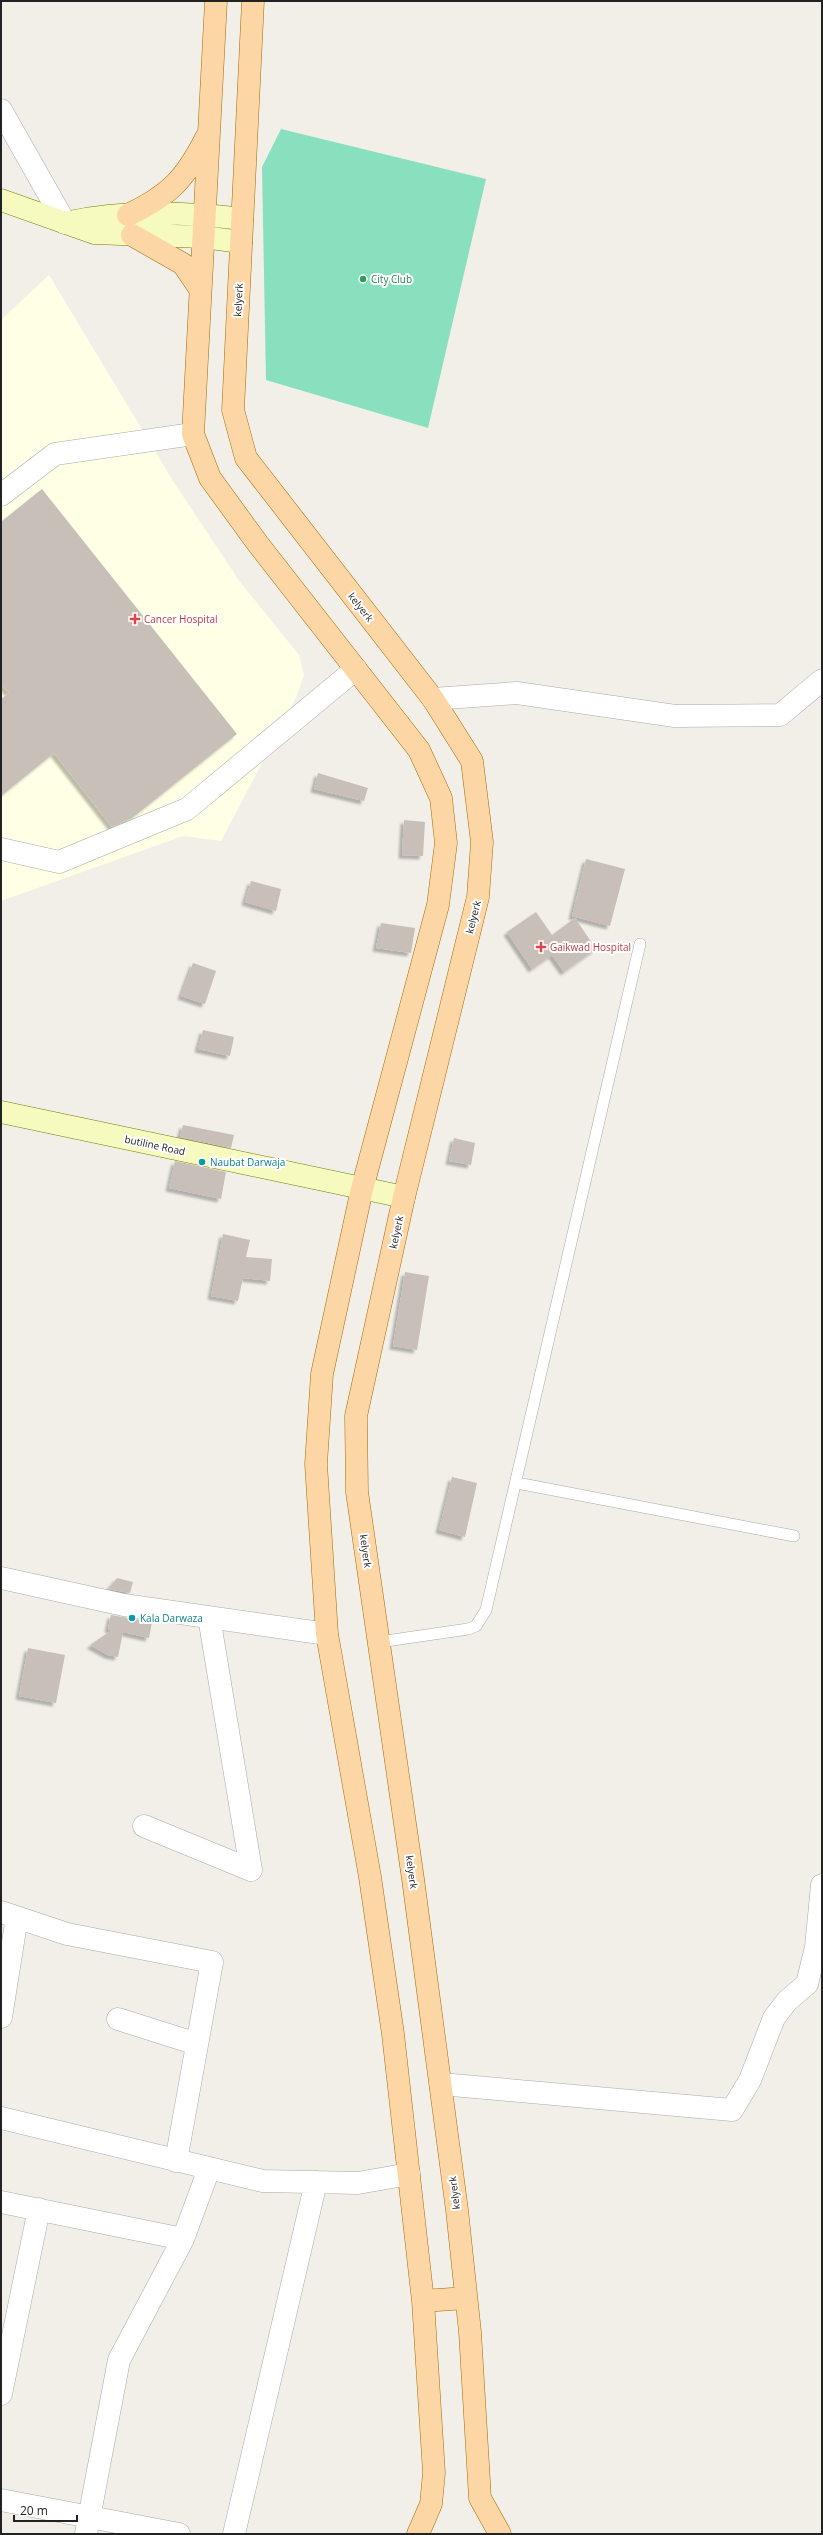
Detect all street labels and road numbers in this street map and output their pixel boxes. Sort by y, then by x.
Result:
street label: kelyerk [230,282,246,317]
street label: kelyerk [345,590,377,625]
street label: kelyerk [462,898,484,935]
street label: butiline Road [123,1132,187,1158]
street label: kelyerk [386,1213,406,1250]
street label: kelyerk [357,1534,375,1569]
street label: kelyerk [403,1855,421,1890]
street label: kelyerk [445,2175,463,2210]

